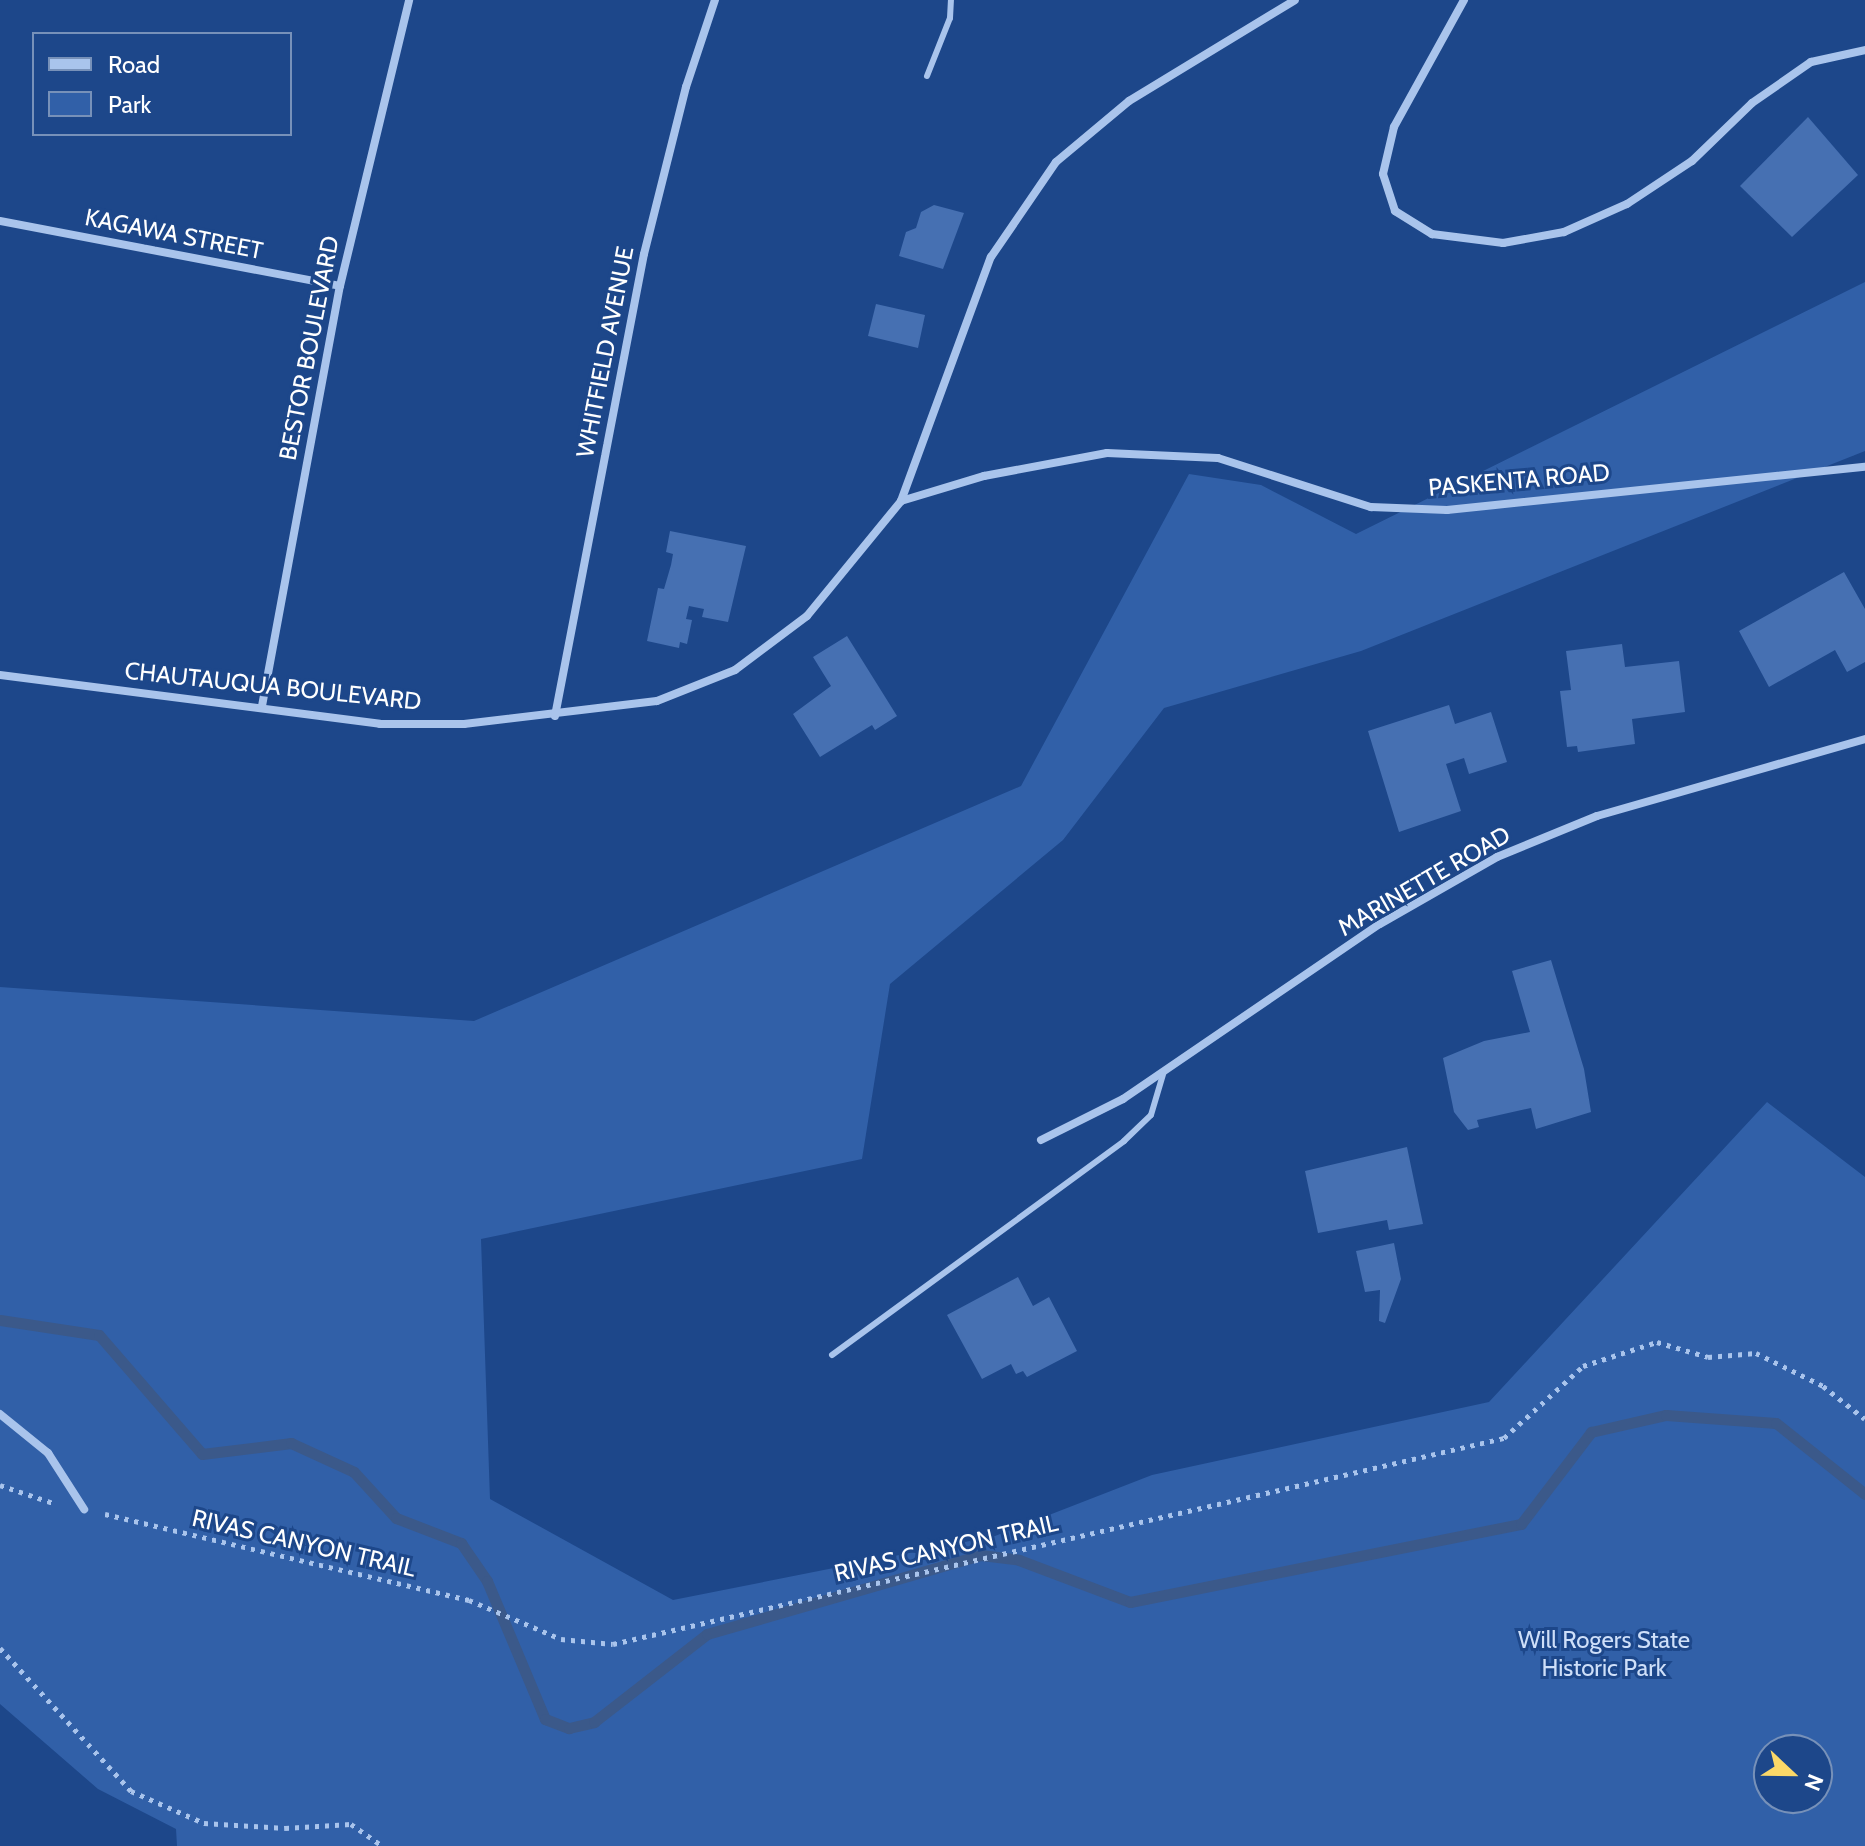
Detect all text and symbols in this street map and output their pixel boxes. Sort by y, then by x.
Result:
legend [32,32,292,136]
text: Road [108,50,160,79]
text: Park [108,90,151,119]
street label: KAGAWA STREET [83,203,265,265]
street label: BESTOR BOULEVARD [273,233,345,463]
street label: WHITFIELD AVENUE [570,244,640,460]
street label: PASKENTA ROAD [1427,458,1611,502]
street label: CHAUTAUQUA BOULEVARD [123,656,423,716]
street label: MARINETTE ROAD [1333,820,1515,942]
street label: RIVAS CANYON TRAIL [189,1503,419,1583]
street label: RIVAS CANYON TRAIL [831,1508,1061,1588]
park label: Will Rogers State Historic Park [1518,1626,1690,1682]
north arrow [1753,1734,1833,1814]
text: N [1798,1770,1829,1795]

